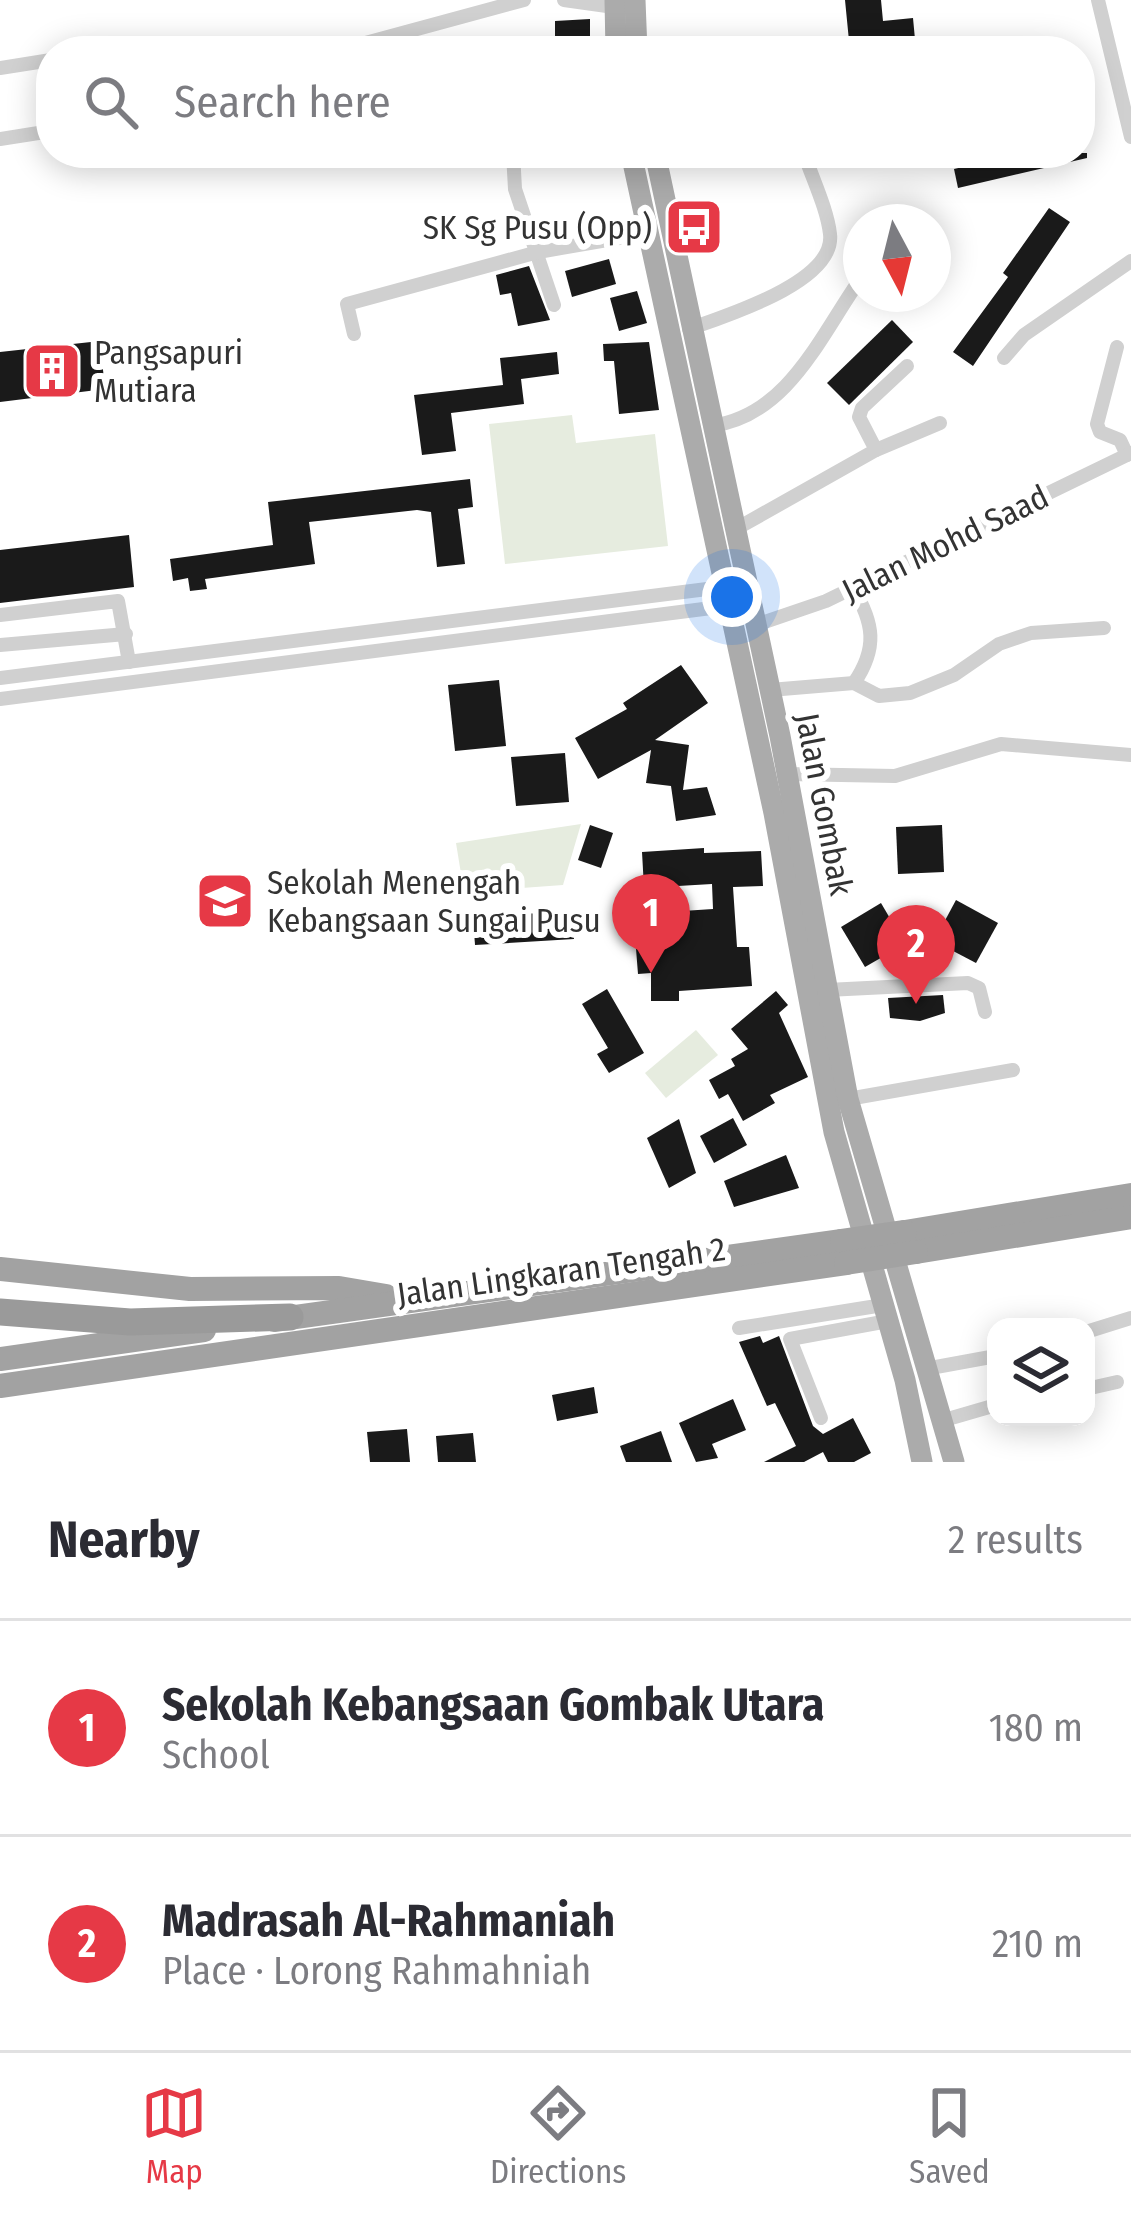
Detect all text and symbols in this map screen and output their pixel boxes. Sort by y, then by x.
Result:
search box [36,36,1095,168]
icon: search [78,69,144,135]
text: Search here [174,75,391,129]
bus stop icon: SK Sg Pusu (Opp) [663,196,725,258]
north arrow [843,204,951,312]
place label: SK Sg Pusu (Opp) [423,208,652,248]
place label: Pangsapuri Mutiara [94,333,243,411]
building icon: Pangsapuri Mutiara [21,340,83,402]
street label: Jalan Mohd Saad [836,477,1055,611]
your location [702,567,762,627]
street label: Jalan Gombak [787,709,861,899]
place label: Sekolah Menengah Kebangsaan Sungai Pusu [267,863,601,941]
school or university icon: Sekolah Menengah Kebangsaan Sungai Pusu [194,870,256,932]
pin: 1 [612,874,690,973]
pin: 2 [877,905,955,1004]
street label: Jalan Lingkaran Tengah 2 [394,1229,728,1315]
map controls [987,1318,1095,1426]
button: layers [987,1318,1095,1426]
text: Nearby [48,1509,200,1571]
text: 2 results [948,1517,1083,1563]
text: Sekolah Kebangsaan Gombak Utara [162,1678,824,1732]
text: 1 [79,1705,95,1751]
text: 180 m [989,1705,1083,1751]
text: School [162,1732,270,1778]
text: Madrasah Al-Rahmaniah [162,1894,615,1948]
text: 2 [78,1921,96,1967]
text: 210 m [992,1921,1083,1967]
text: Place · Lorong Rahmahniah [162,1948,591,1994]
tab: Map [141,2080,207,2192]
tab: Directions [490,2080,626,2192]
tab: Saved [909,2080,990,2192]

